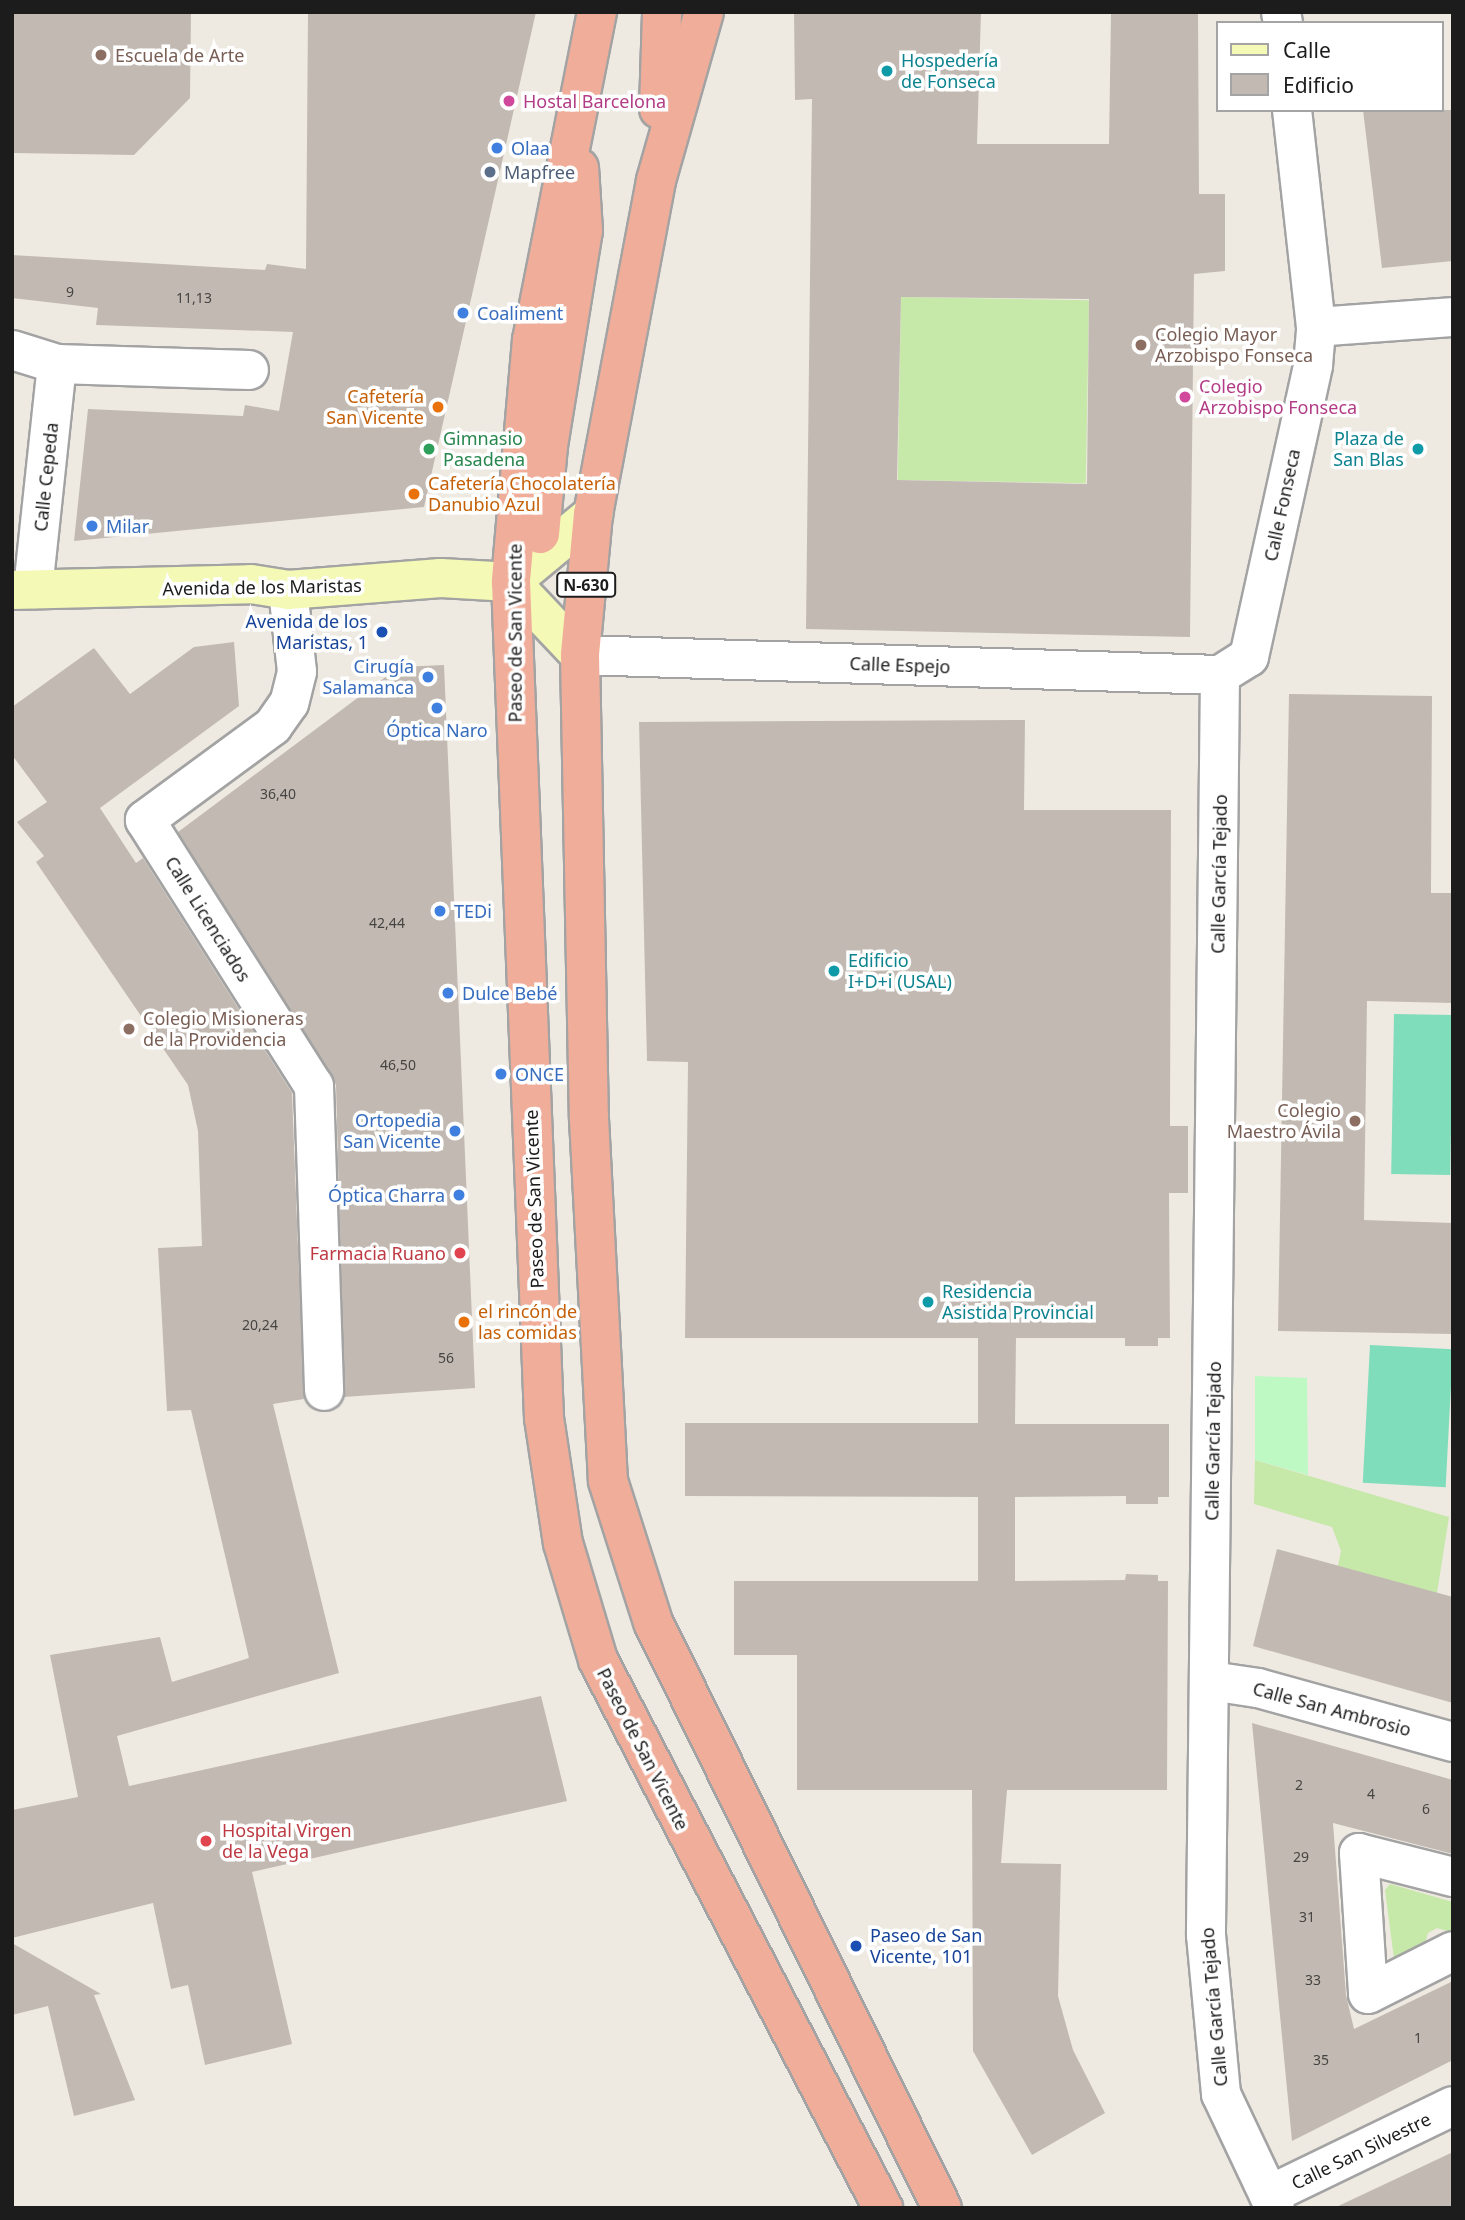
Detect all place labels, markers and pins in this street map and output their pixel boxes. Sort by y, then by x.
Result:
place label: Escuela de Arte [115,44,244,66]
marker: Escuela de Arte [93,47,109,63]
place label: Hospedería de Fonseca [901,50,998,92]
marker: Hospedería de Fonseca [879,63,895,79]
place label: Hostal Barcelona [523,90,666,112]
marker: Hostal Barcelona [501,93,517,109]
place label: Olaa [511,137,550,159]
marker: Olaa [489,140,505,156]
place label: Mapfree [504,161,575,183]
marker: Mapfree [482,164,498,180]
place label: Coaliment [477,302,563,324]
marker: Coaliment [455,305,471,321]
place label: Colegio Mayor Arzobispo Fonseca [1155,324,1313,366]
marker: Colegio Mayor Arzobispo Fonseca [1133,337,1149,353]
place label: Colegio Arzobispo Fonseca [1199,376,1357,418]
place label: Cafetería San Vicente [326,386,424,428]
marker: Colegio Arzobispo Fonseca [1177,389,1193,405]
marker: Cafetería San Vicente [430,399,446,415]
place label: Gimnasio Pasadena [443,428,525,471]
place label: Plaza de San Blas [1333,428,1404,471]
marker: Gimnasio Pasadena [421,441,437,457]
marker: Plaza de San Blas [1410,441,1426,457]
place label: Cafetería Chocolatería Danubio Azul [428,473,616,516]
marker: Cafetería Chocolatería Danubio Azul [406,486,422,502]
place label: Milar [106,515,149,537]
marker: Milar [84,518,100,534]
place label: Avenida de los Maristas, 1 [246,611,368,654]
marker: Avenida de los Maristas, 1 [374,624,390,640]
place label: Cirugía Salamanca [322,656,414,698]
marker: Cirugía Salamanca [420,669,436,685]
marker: Óptica Naro [429,700,445,716]
place label: Óptica Naro [386,719,488,741]
place label: TEDi [454,900,492,922]
marker: TEDi [432,903,448,919]
place label: Edificio I+D+i (USAL) [848,950,952,992]
marker: Edificio I+D+i (USAL) [826,963,842,979]
place label: Dulce Bebé [462,982,557,1004]
marker: Dulce Bebé [440,985,456,1001]
place label: Colegio Misioneras de la Providencia [143,1008,304,1050]
marker: Colegio Misioneras de la Providencia [121,1021,137,1037]
place label: ONCE [515,1063,564,1085]
marker: ONCE [493,1066,509,1082]
place label: Colegio Maestro Ávila [1227,1100,1341,1142]
place label: Ortopedia San Vicente [343,1110,441,1152]
marker: Colegio Maestro Ávila [1347,1113,1363,1129]
marker: Ortopedia San Vicente [447,1123,463,1139]
place label: Óptica Charra [328,1184,445,1206]
marker: Óptica Charra [451,1187,467,1203]
place label: Farmacia Ruano [310,1242,446,1264]
marker: Farmacia Ruano [452,1245,468,1261]
place label: Residencia Asistida Provincial [942,1281,1094,1324]
marker: Residencia Asistida Provincial [920,1294,936,1310]
place label: el rincón de las comidas [478,1301,577,1344]
marker: el rincón de las comidas [456,1314,472,1330]
place label: Hospital Virgen de la Vega [222,1820,352,1862]
marker: Hospital Virgen de la Vega [196,1831,216,1851]
place label: Paseo de San Vicente, 101 [870,1925,982,1968]
marker: Paseo de San Vicente, 101 [848,1938,864,1954]

